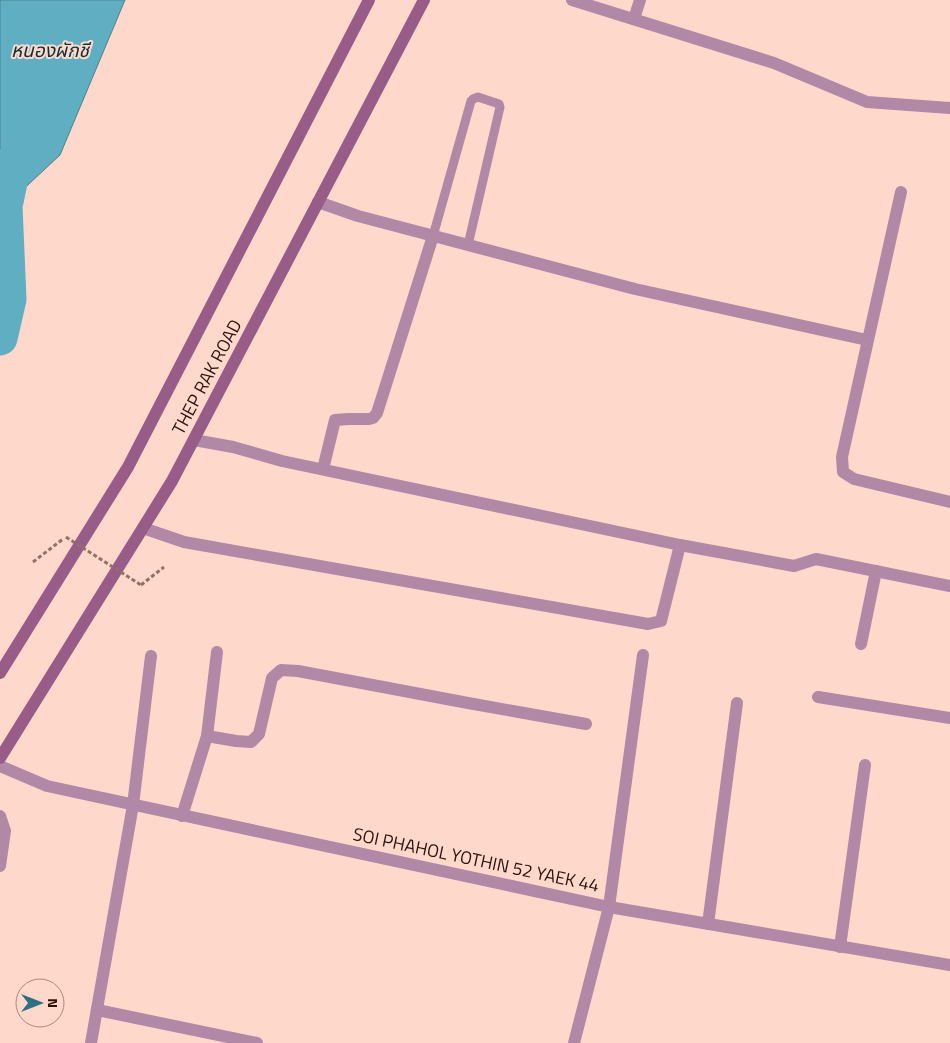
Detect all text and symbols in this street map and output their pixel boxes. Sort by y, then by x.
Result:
water label: หนองผักชี [11,35,92,64]
street label: THEP RAK ROAD [165,314,248,439]
street label: SOI PHAHOL YOTHIN 52 YAEK 44 [351,820,602,899]
north arrow [15,978,65,1028]
text: N [43,998,64,1008]

